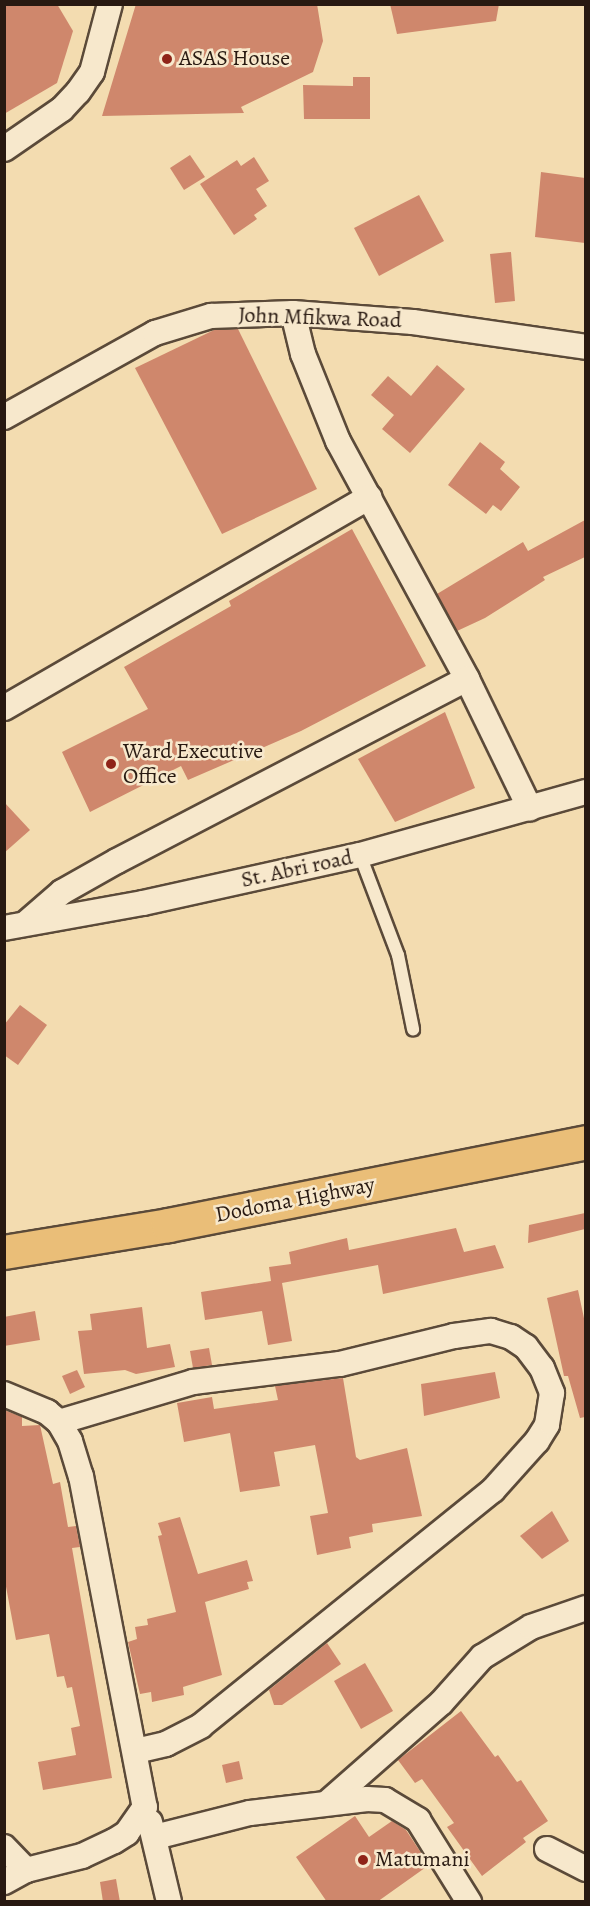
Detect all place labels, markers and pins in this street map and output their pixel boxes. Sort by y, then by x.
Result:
place label: ASAS House [179,46,290,72]
marker: ASAS House [160,52,174,66]
place label: Ward Executive Office [123,738,263,790]
marker: Ward Executive Office [104,757,118,771]
place label: Matumani [375,1847,470,1873]
marker: Matumani [356,1853,370,1867]

